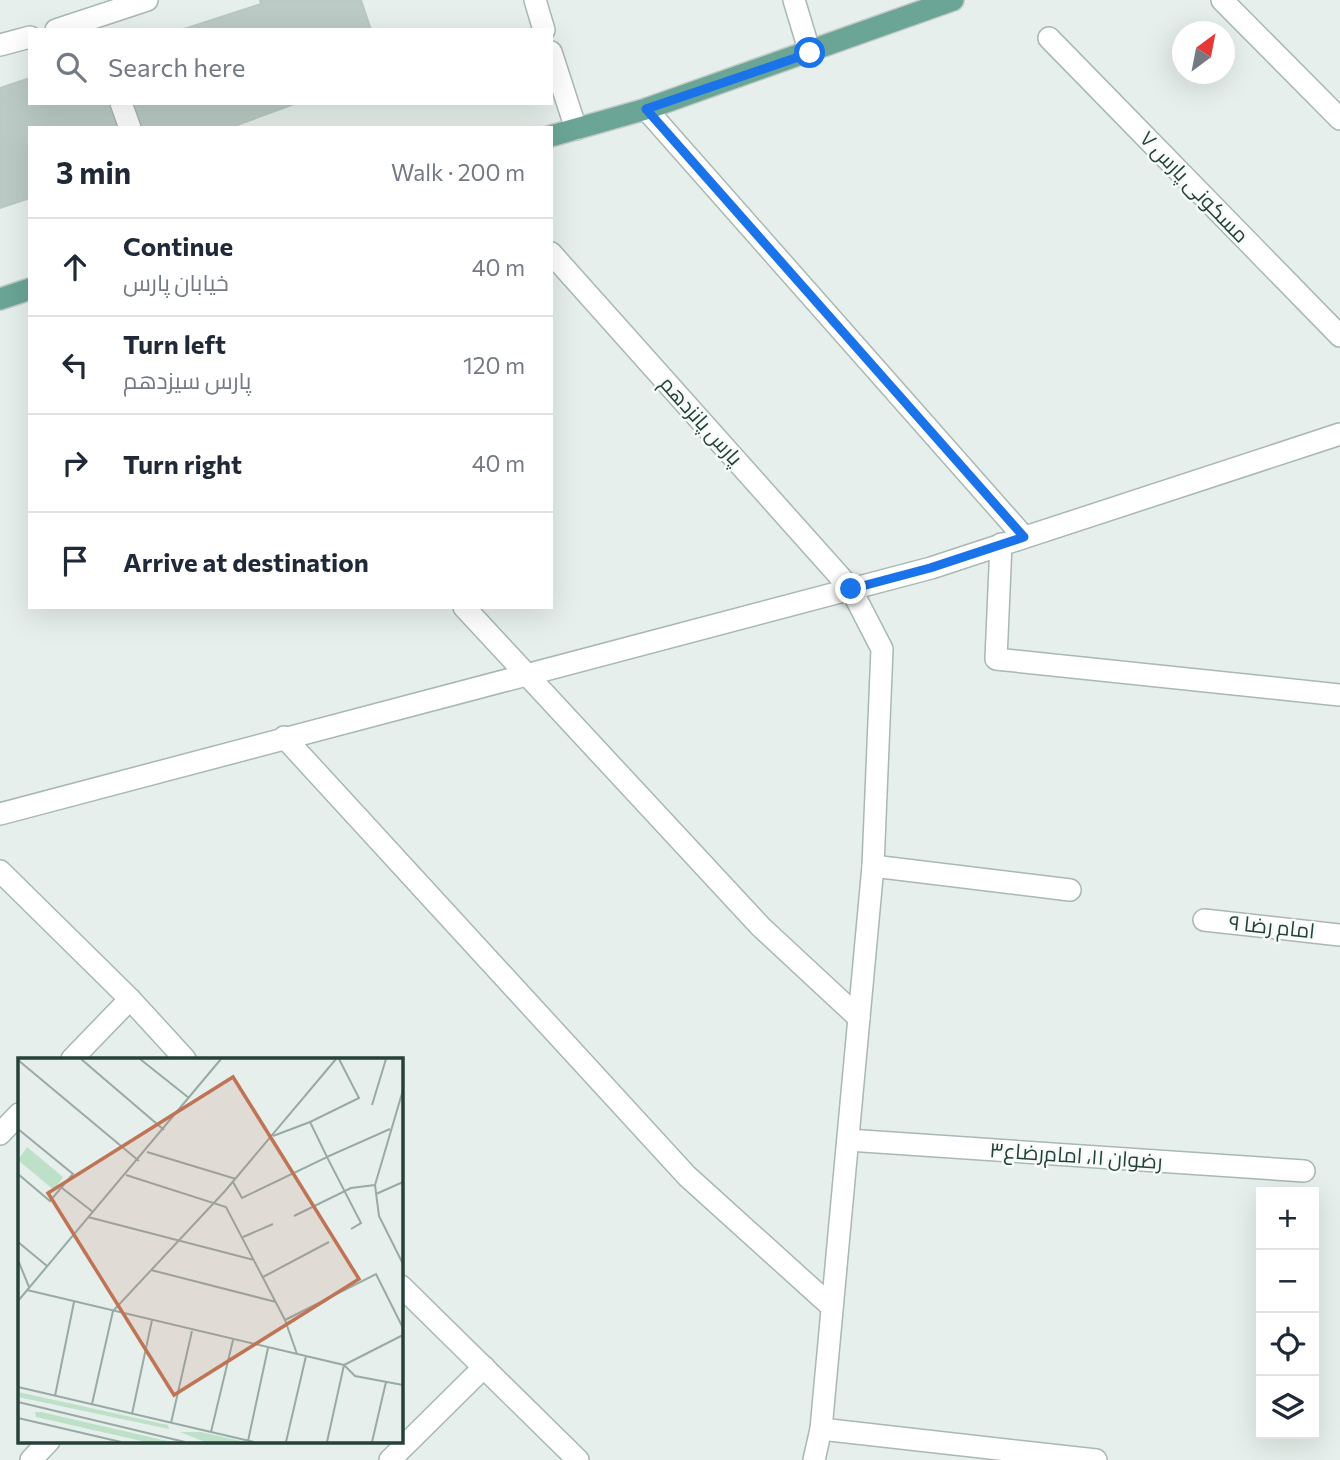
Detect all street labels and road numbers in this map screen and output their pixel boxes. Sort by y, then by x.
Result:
street label: مسکونی ‌پارس ۷ [1133,125,1255,249]
street label: پارس‌ پانزدهم [653,370,749,472]
street label: امام رضا ۹ [1228,909,1316,945]
street label: رضوان ۱۱، امام‌رضا‌ع‌۳ [989,1136,1163,1176]

